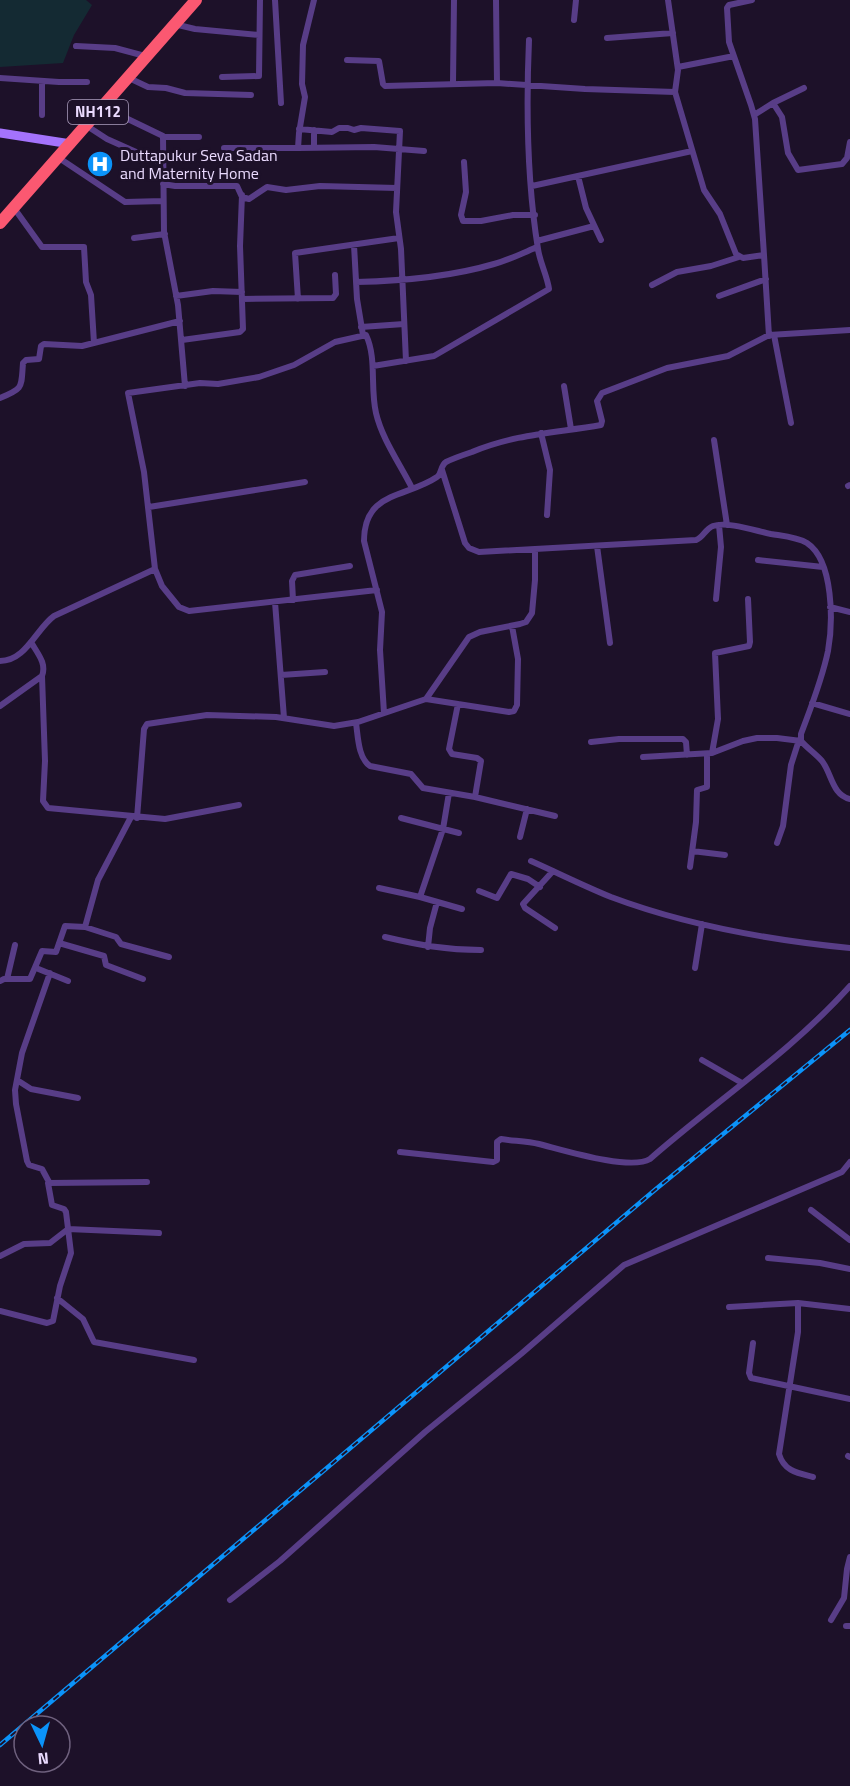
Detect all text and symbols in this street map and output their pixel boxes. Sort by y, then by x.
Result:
road number: NH112 [68,100,128,124]
place label: Duttapukur Seva Sadan and Maternity Home [120,143,278,185]
hospital icon: Duttapukur Seva Sadan and Maternity Home [85,149,115,179]
north arrow [12,1714,72,1774]
text: N [37,1747,50,1771]

